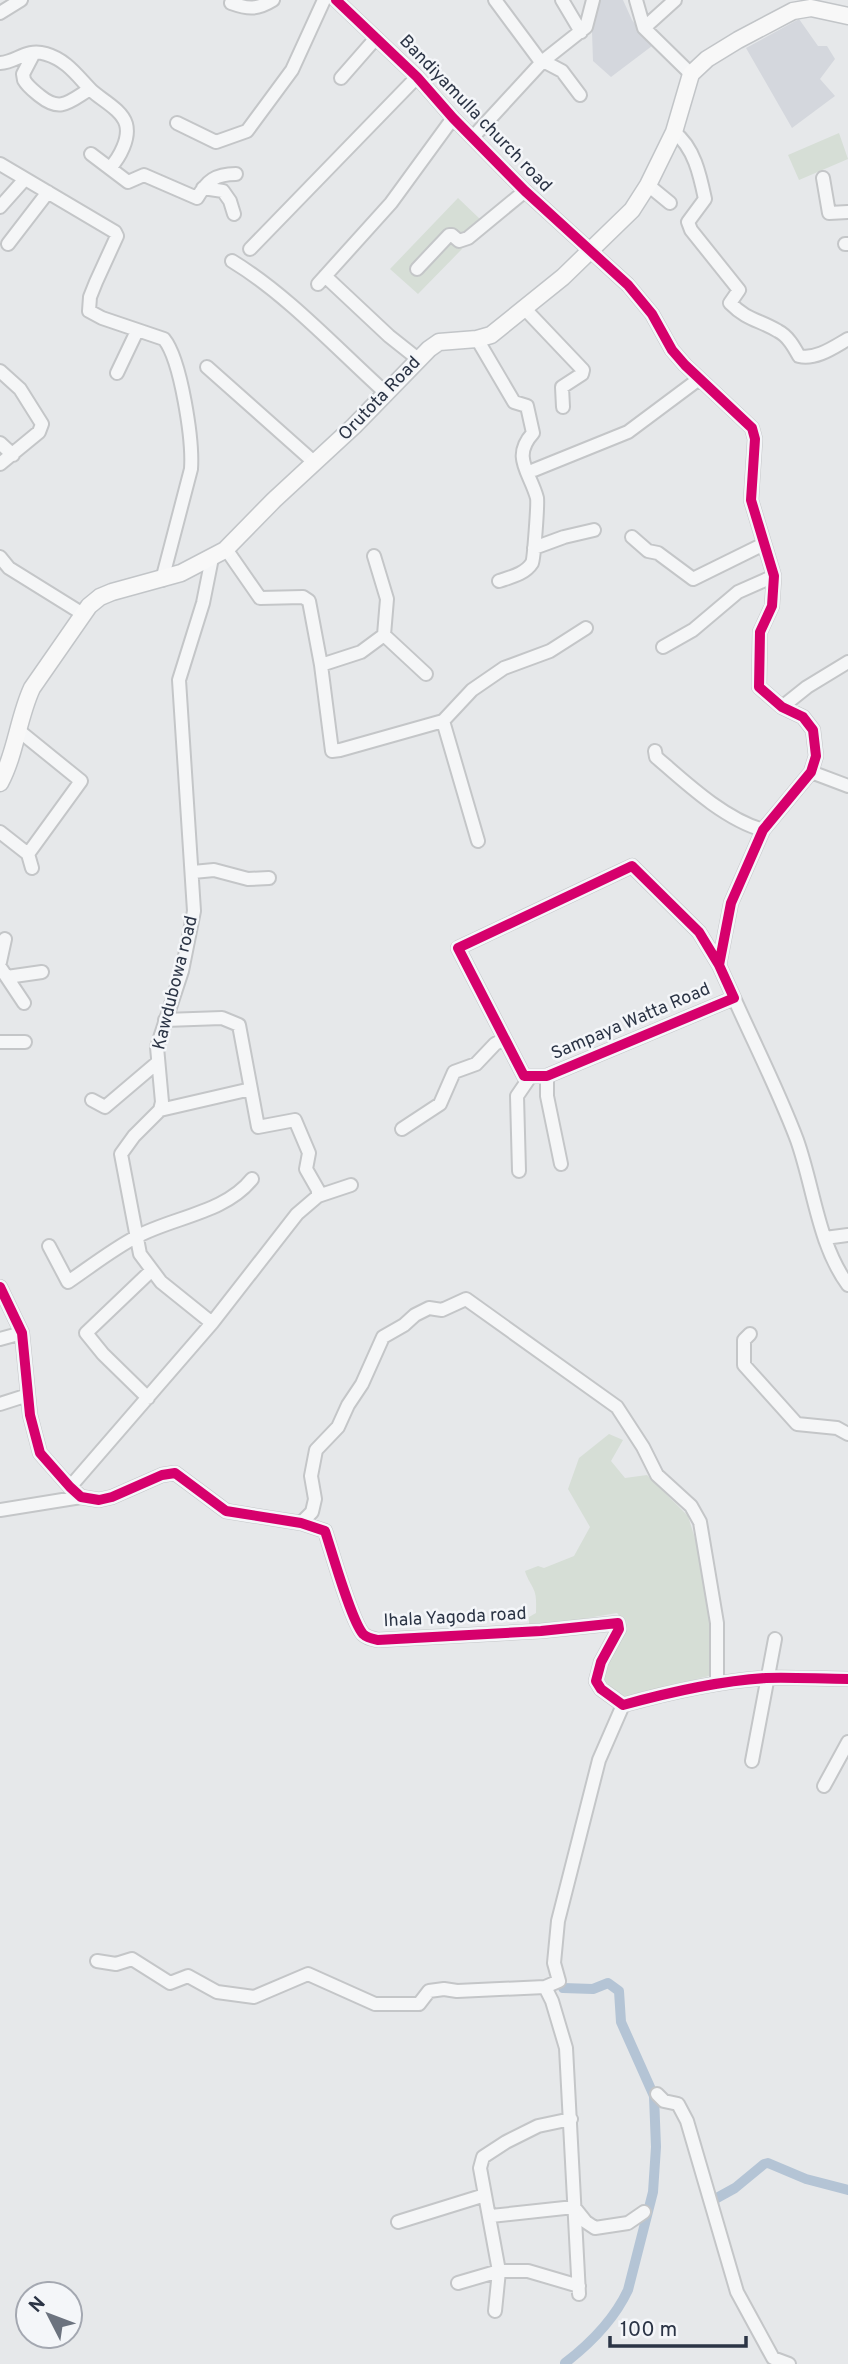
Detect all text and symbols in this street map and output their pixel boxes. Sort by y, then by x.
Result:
street label: Bandiyamulla church road [394,30,556,198]
street label: Orutota Road [334,352,426,446]
street label: Kawdubowa road [148,914,204,1052]
street label: Sampaya Watta Road [548,978,714,1066]
street label: Ihala Yagoda road [383,1603,527,1633]
north arrow [14,2280,84,2350]
text: N [24,2292,51,2318]
scale bar [610,2304,746,2348]
text: 100 m [620,2317,677,2344]

